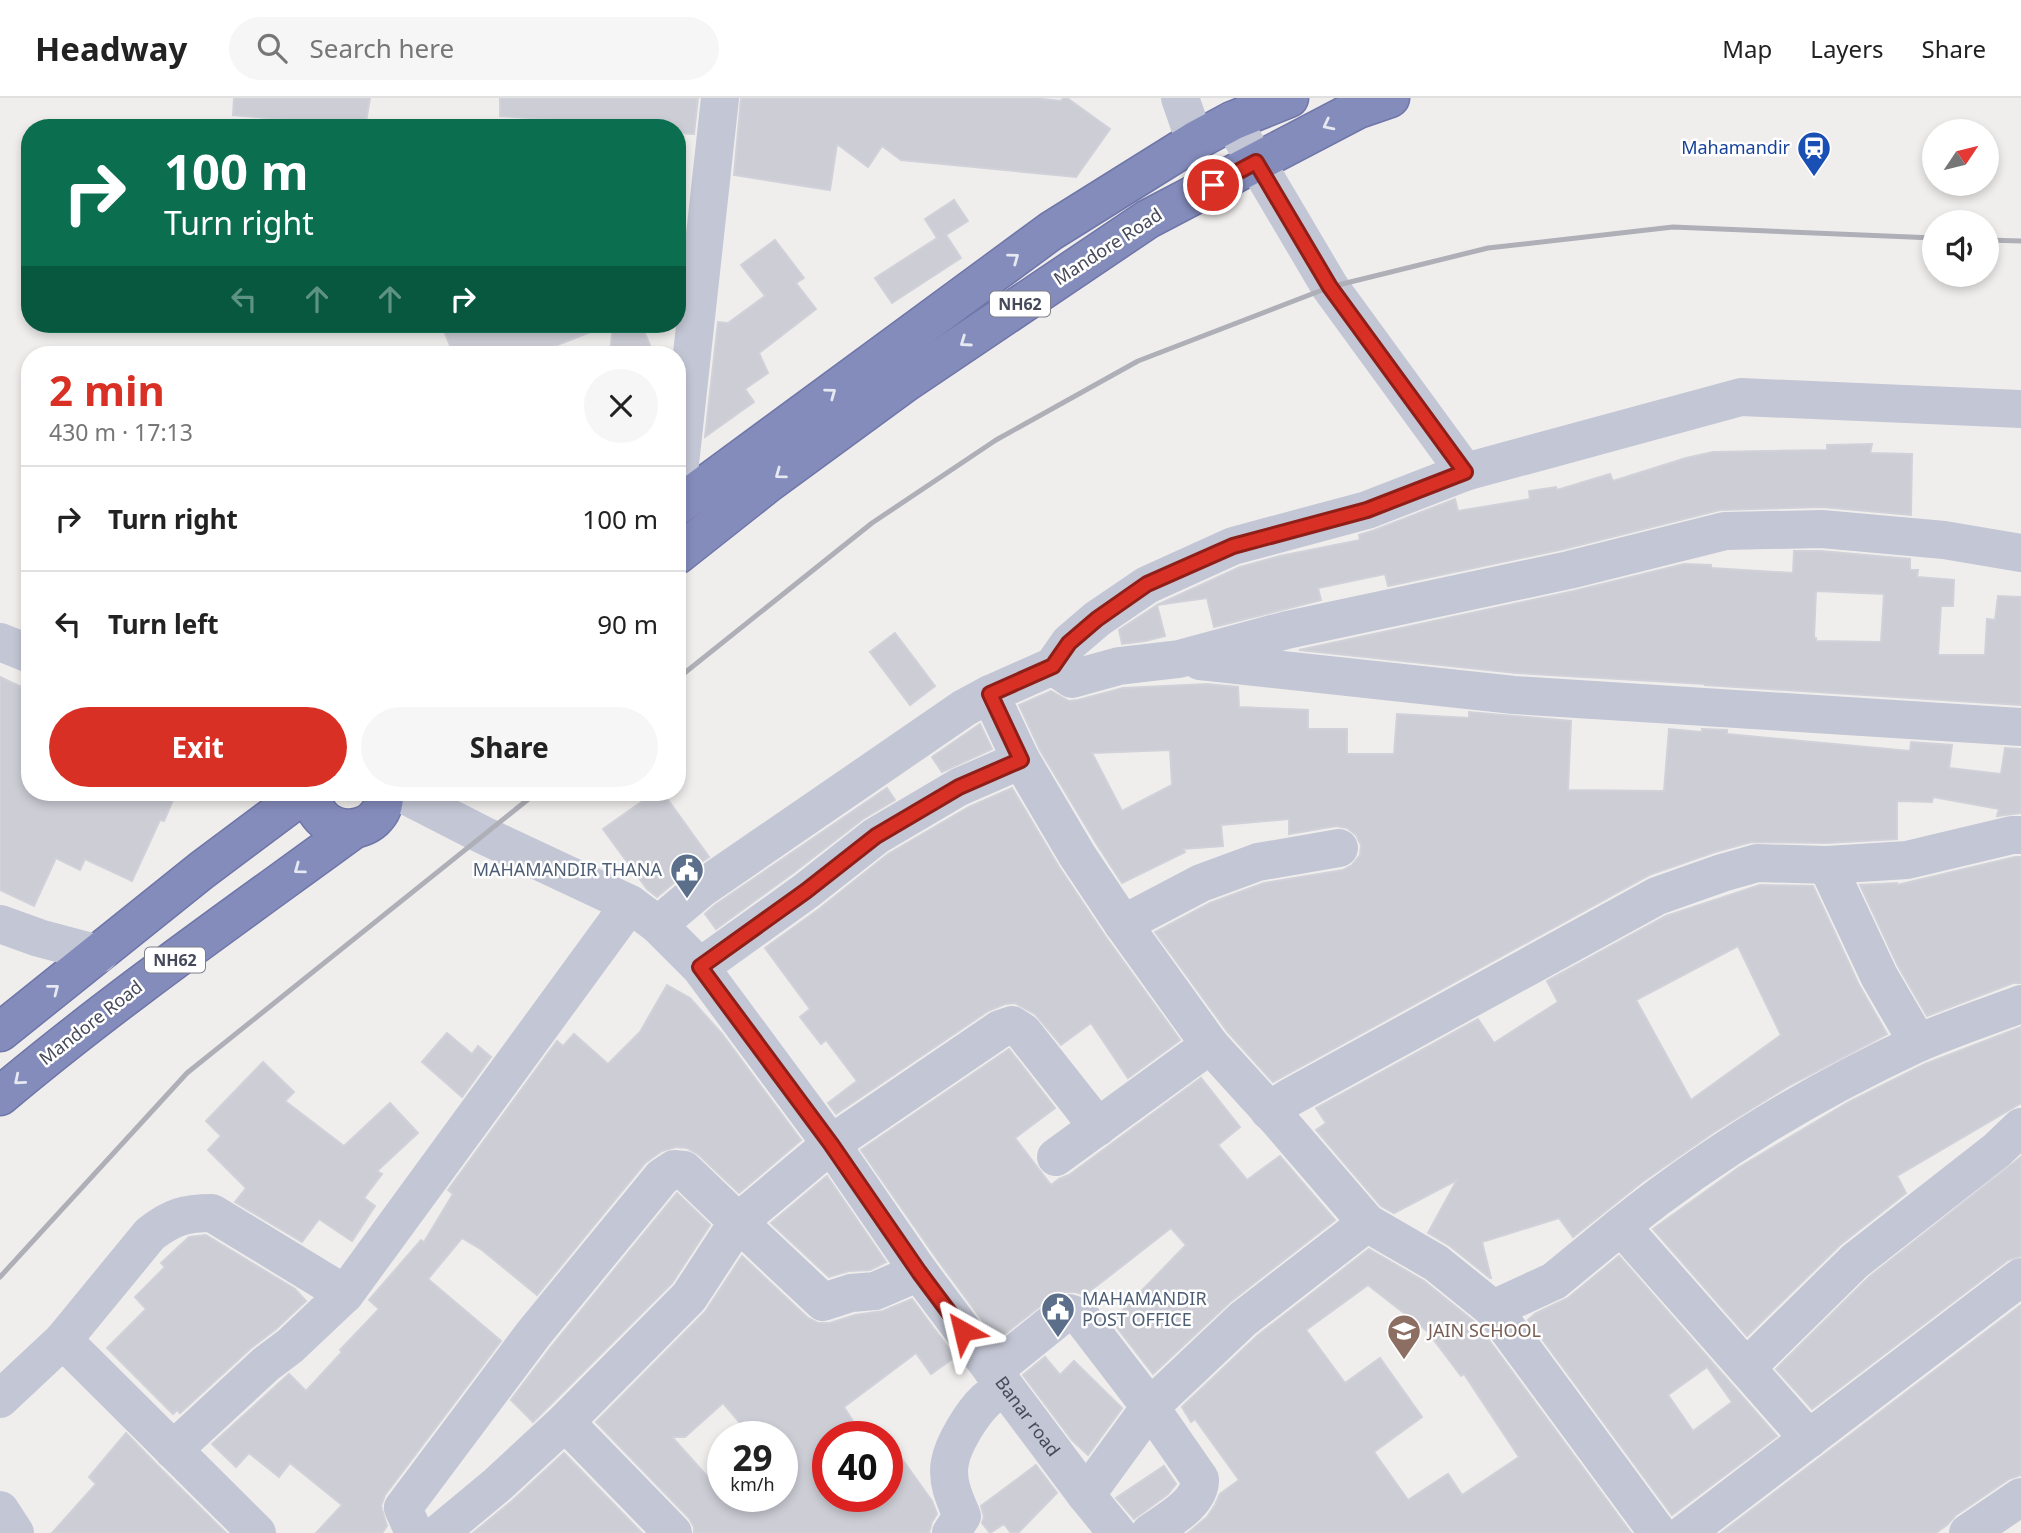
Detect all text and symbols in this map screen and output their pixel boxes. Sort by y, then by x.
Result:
search box [229,17,719,80]
text: Headway [35,26,187,71]
icon: search [253,29,291,67]
text: Search here [309,30,454,66]
text: Map [1722,32,1772,65]
text: Layers [1810,32,1884,65]
text: Share [1922,32,1986,65]
one-way arrow [1323,116,1335,130]
north arrow [1922,119,1998,196]
map controls [1922,119,1999,287]
station icon: Mahamandir [1795,129,1833,178]
place label: Mahamandir [1681,135,1791,159]
text: 100 m [164,138,309,204]
icon: right [49,147,140,238]
pin [1183,155,1243,215]
icon: arrive [1194,166,1232,204]
text: Turn right [164,201,314,244]
street label: Mandore Road [1049,202,1166,290]
button: sound [1922,210,1999,287]
one-way arrow [1006,254,1019,266]
icon: left [225,280,263,318]
icon: ahead [298,280,336,318]
icon: ahead [371,280,409,318]
icon: right [444,280,482,318]
road number: NH62 [990,292,1050,316]
one-way arrow [960,334,973,346]
text: 2 min [49,361,165,418]
button: close [584,369,658,443]
one-way arrow [823,389,836,401]
text: 430 m · 17:13 [49,416,193,448]
one-way arrow [775,466,788,478]
icon: right [49,500,87,538]
text: Turn right [108,501,238,537]
text: 100 m [582,501,658,537]
icon: left [49,605,87,643]
text: Turn left [108,606,219,642]
text: 90 m [597,606,658,642]
button: Exit [49,707,347,787]
button: Share [361,707,658,787]
public building icon: MAHAMANDIR THANA [668,851,706,900]
place label: MAHAMANDIR THANA [473,857,662,881]
one-way arrow [294,861,307,873]
road number: NH62 [145,947,205,972]
street label: Mandore Road [34,974,147,1070]
one-way arrow [46,985,58,998]
one-way arrow [15,1072,28,1084]
place label: MAHAMANDIR POST OFFICE [1082,1286,1207,1331]
public building icon: MAHAMANDIR POST OFFICE [1039,1290,1077,1339]
position arrow [926,1294,1000,1368]
school or university icon: JAIN SCHOOL [1385,1312,1423,1361]
place label: JAIN SCHOOL [1426,1318,1541,1342]
street label: Banar road [990,1371,1066,1461]
speed limit sign: 40 [812,1421,903,1512]
text: 29 [732,1434,773,1481]
text: km/h [730,1472,775,1496]

